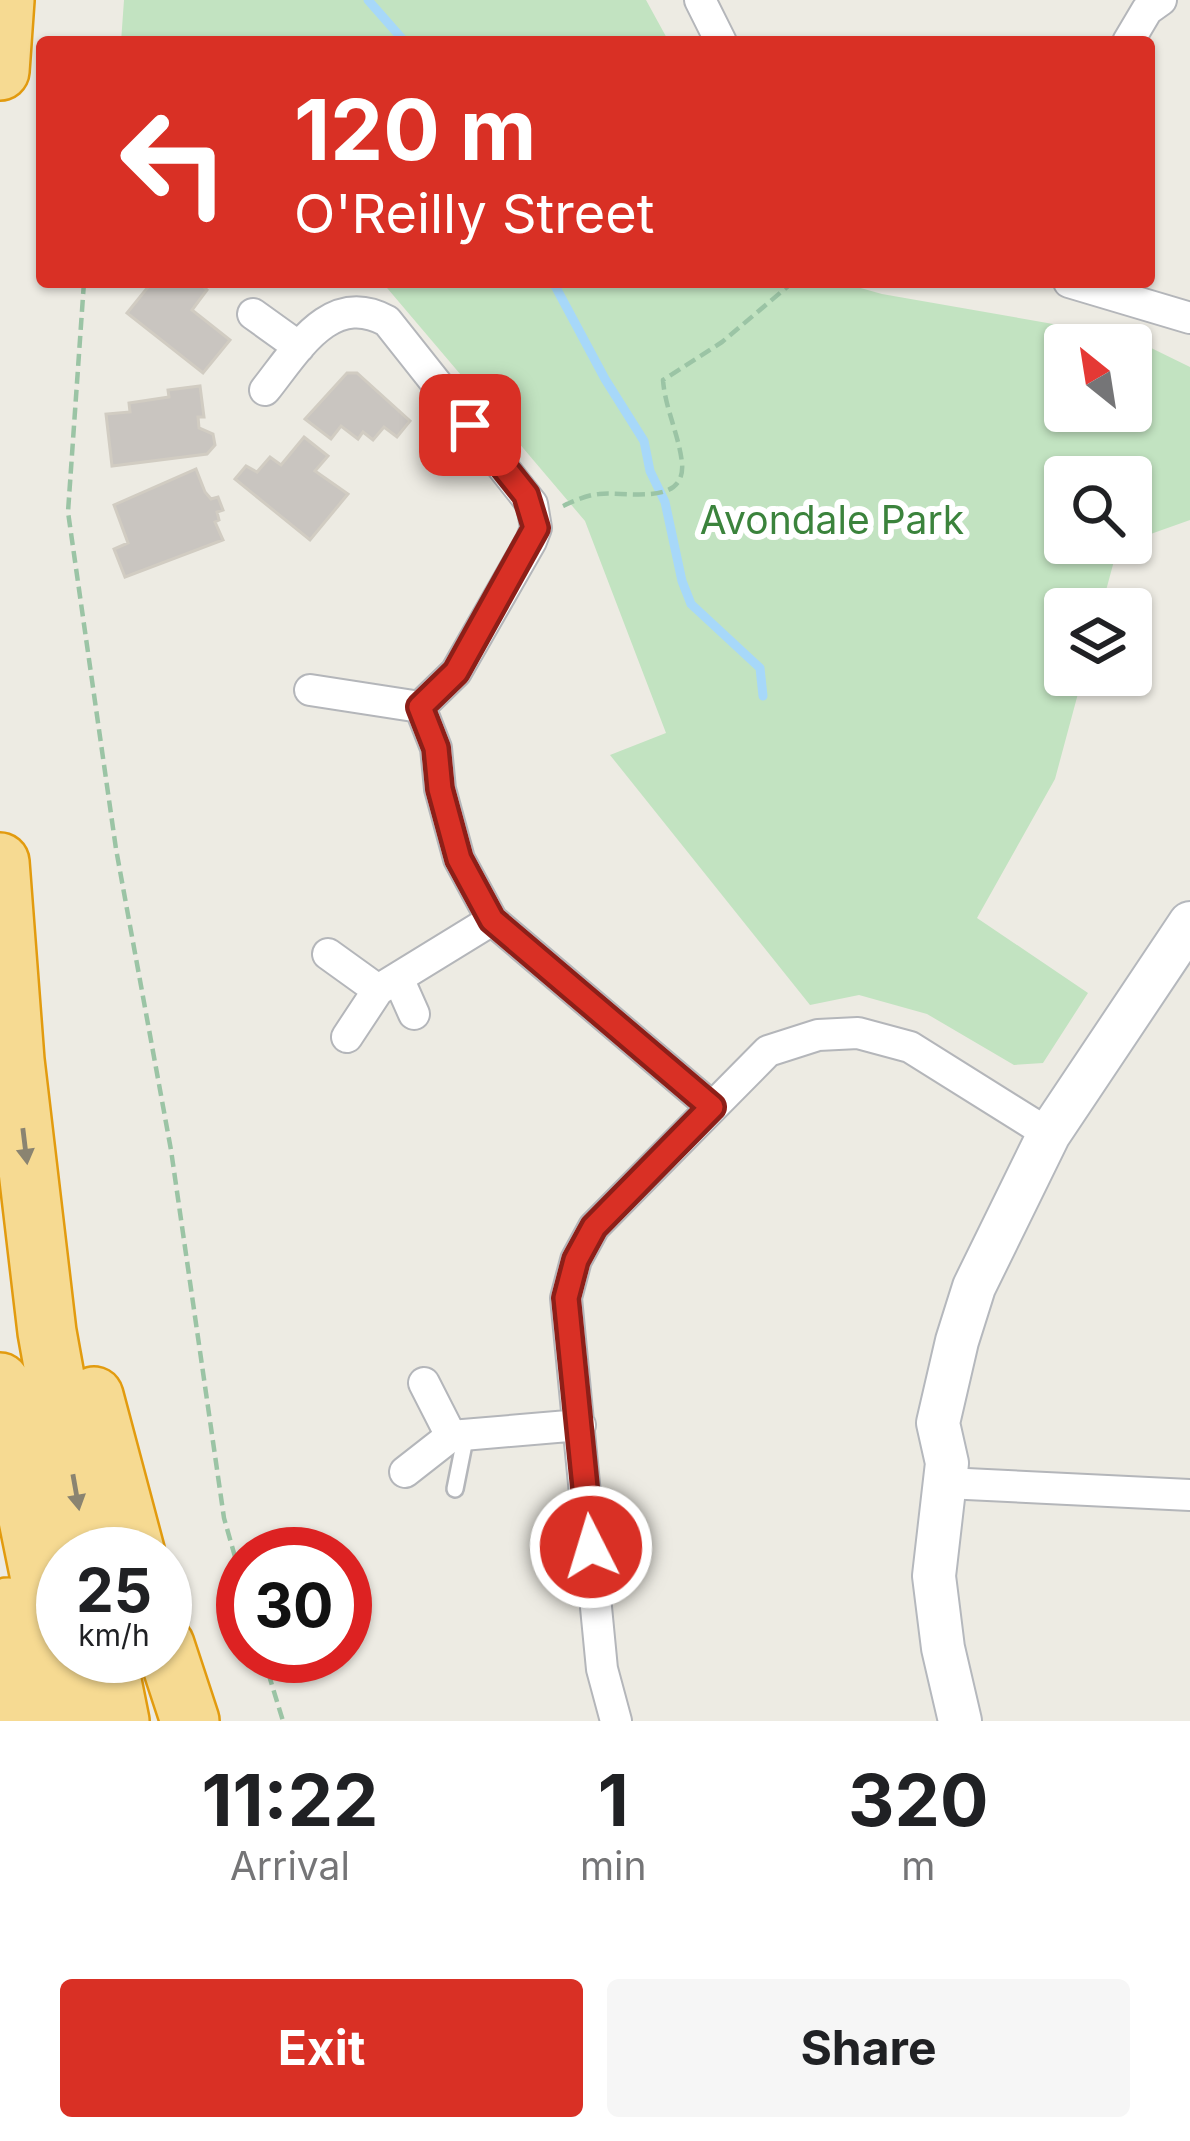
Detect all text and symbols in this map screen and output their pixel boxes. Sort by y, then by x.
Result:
text: 120 m [294,79,536,180]
icon: left [96,84,252,240]
text: O'Reilly Street [294,181,654,246]
north arrow [1044,324,1152,432]
map controls [1044,324,1152,696]
pin [419,374,521,476]
icon: arrive [437,392,503,458]
button: search [1044,456,1152,564]
park label: Avondale Park [700,496,964,543]
button: layers [1044,588,1152,696]
one-way arrow [16,1127,35,1165]
one-way arrow [67,1473,86,1511]
position arrow [528,1484,654,1610]
speed limit sign: 30 [216,1527,372,1683]
text: 25 [76,1554,152,1626]
text: km/h [78,1617,150,1653]
text: 11:22 [202,1756,378,1843]
text: 1 [598,1756,629,1843]
text: 320 [848,1756,988,1843]
text: Arrival [230,1842,350,1889]
text: min [580,1842,647,1889]
text: m [901,1842,935,1889]
button: Exit [60,1979,583,2117]
button: Share [607,1979,1130,2117]

